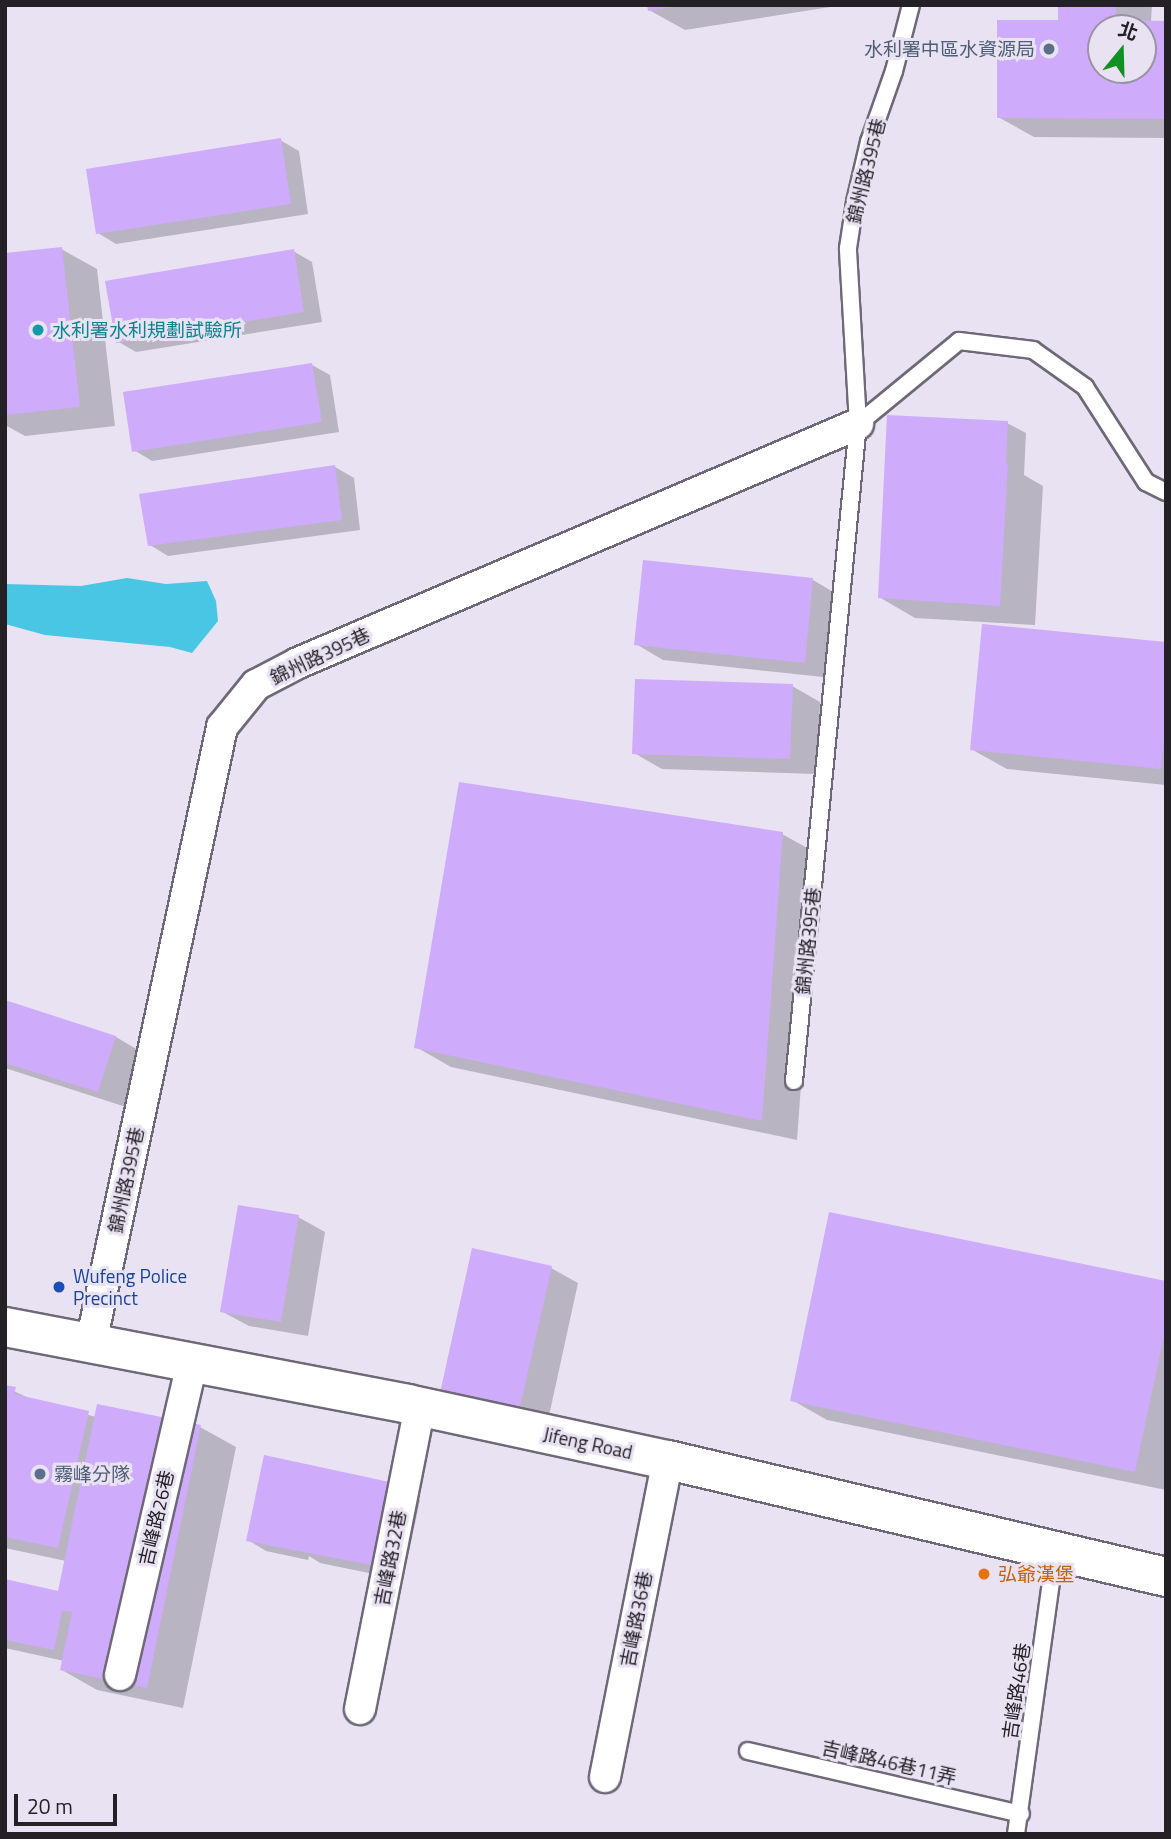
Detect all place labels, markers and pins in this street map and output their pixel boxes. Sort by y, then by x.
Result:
place label: 水利署中區水資源局 [864,38,1035,60]
marker: 水利署中區水資源局 [1041,41,1057,57]
place label: 水利署水利規劃試驗所 [52,319,242,341]
marker: 水利署水利規劃試驗所 [30,322,46,338]
place label: Wufeng Police Precinct [73,1265,187,1309]
marker: Wufeng Police Precinct [51,1279,67,1295]
place label: 霧峰分隊 [54,1463,130,1485]
marker: 霧峰分隊 [32,1466,48,1482]
place label: 弘爺漢堡 [998,1563,1074,1585]
marker: 弘爺漢堡 [976,1566,992,1582]

